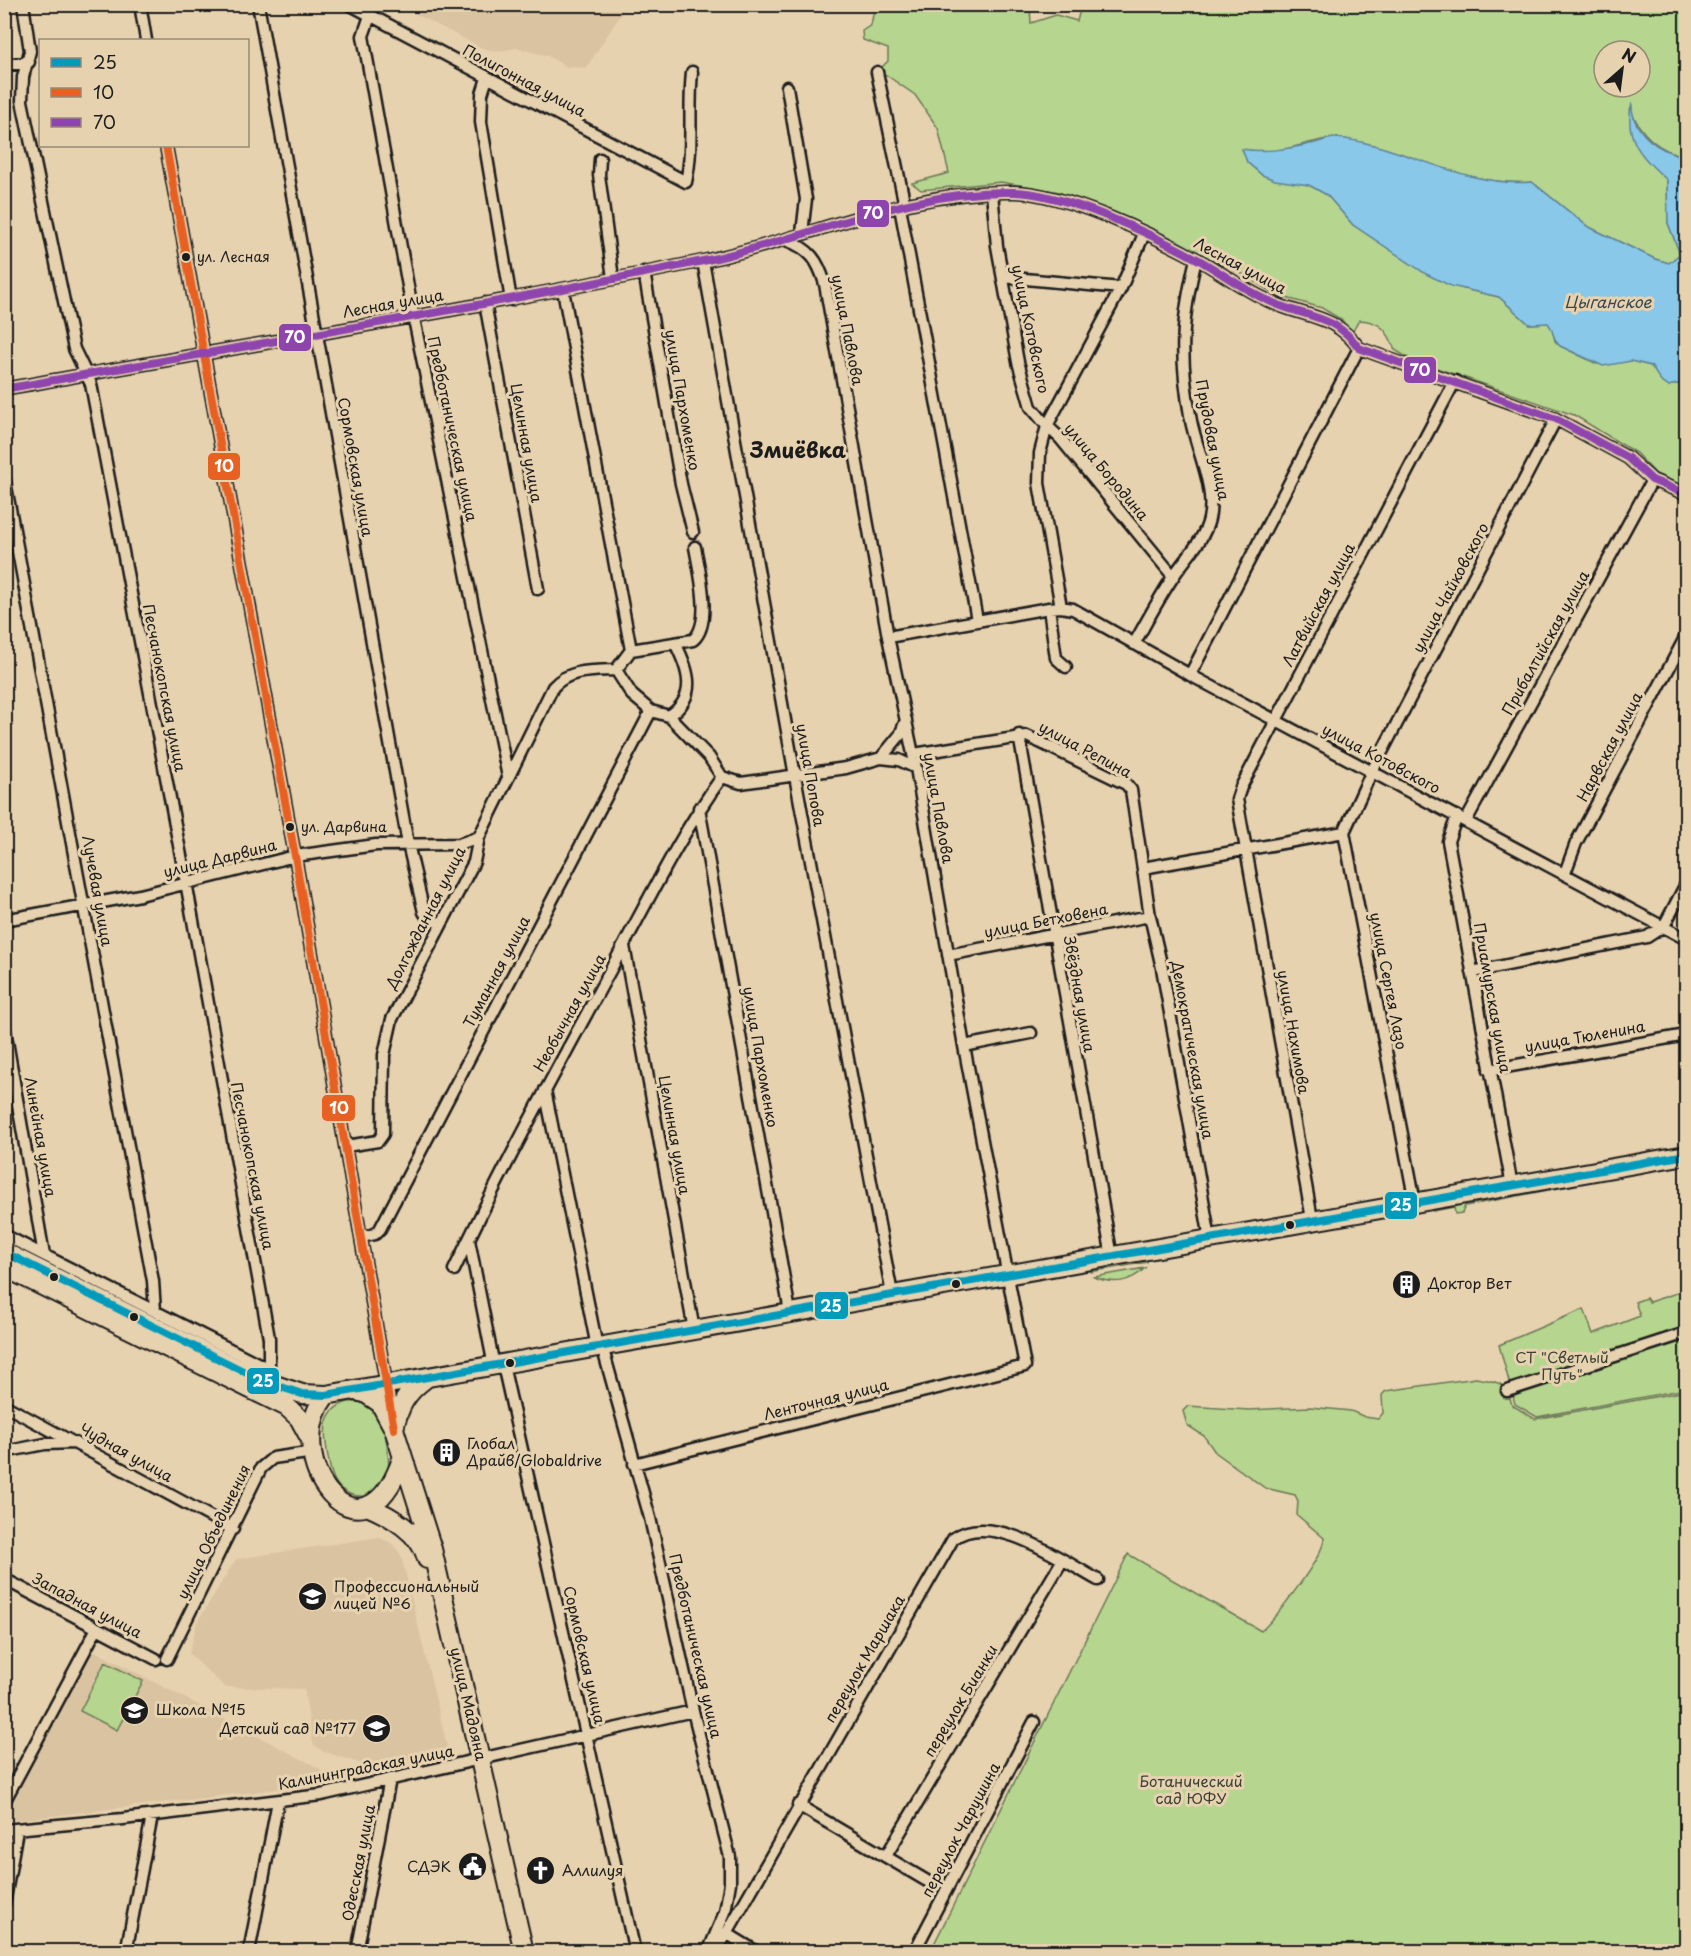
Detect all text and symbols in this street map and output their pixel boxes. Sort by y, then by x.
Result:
street label: Полигонная улица [459,37,591,122]
legend [39,39,249,147]
north arrow [1592,39,1652,99]
text: N [1618,41,1641,68]
text: 25 [93,48,117,75]
text: 10 [93,78,114,105]
text: 70 [93,108,116,135]
line badge: 70 [856,199,890,228]
text: 70 [863,200,884,224]
street label: Лесная улица [1190,231,1292,299]
place label: ул. Лесная [197,246,270,267]
marker: ул. Лесная [180,251,192,263]
street label: улица Котовского [1007,262,1056,395]
street label: улица Павлова [826,272,871,388]
street label: Лесная улица [341,282,445,323]
water label: Цыганское [1564,289,1653,313]
line badge: 70 [278,323,312,352]
text: 70 [285,324,306,348]
street label: улица Пархоменко [660,327,707,472]
street label: Предботаническая улица [423,334,484,524]
line badge: 70 [1403,356,1437,384]
text: 70 [1410,357,1431,381]
street label: Прудовая улица [1191,377,1237,503]
street label: Целинная улица [506,381,549,505]
street label: Сормовская улица [333,395,380,539]
street label: улица Бородина [1059,417,1155,525]
district label: Змиёвка [749,433,846,465]
line badge: 10 [207,452,241,481]
text: 10 [214,453,234,477]
street label: улица Чайковского [1406,518,1494,656]
street label: Латвийская улица [1275,538,1360,670]
street label: Прибалтийская улица [1495,565,1594,719]
street label: Песчанокопская улица [138,602,193,774]
street label: Нарвская улица [1570,687,1648,805]
street label: улица Репина [1035,714,1137,783]
street label: улица Котовского [1318,717,1445,799]
street label: улица Попова [791,721,832,829]
street label: улица Павлова [918,750,961,866]
place label: ул. Дарвина [301,816,387,837]
marker: ул. Дарвина [284,821,296,833]
street label: улица Дарвина [161,832,279,883]
street label: Лучевая улица [77,833,120,949]
street label: Долгожданная улица [378,842,471,993]
street label: улица Бетховена [982,896,1110,943]
street label: улица Сергея Лазо [1365,910,1414,1051]
street label: Туманная улица [456,911,535,1031]
street label: Приамурская улица [1469,921,1518,1075]
street label: Звёздная улица [1059,934,1102,1054]
street label: Необычная улица [527,949,611,1076]
street label: Демократическая улица [1166,958,1221,1141]
street label: улица Нахимова [1272,968,1317,1096]
street label: улица Пархоменко [738,984,785,1129]
street label: улица Тюленина [1523,1014,1647,1057]
street label: Целинная улица [654,1073,697,1197]
street label: Линейная улица [20,1075,63,1199]
street label: Песчанокопская улица [226,1080,281,1252]
line badge: 10 [321,1094,356,1122]
text: 10 [329,1095,349,1119]
line badge: 25 [1384,1191,1418,1220]
text: 25 [1390,1192,1412,1216]
unlabelled marker [1284,1219,1296,1231]
building icon: Доктор Вет [1391,1268,1423,1300]
unlabelled marker [48,1271,60,1283]
place label: Доктор Вет [1427,1271,1512,1294]
unlabelled marker [950,1278,962,1290]
line badge: 25 [814,1291,849,1320]
text: 25 [820,1293,842,1317]
unlabelled marker [128,1311,140,1323]
park label: СТ "Светлый Путь" [1515,1345,1609,1385]
unlabelled marker [504,1357,516,1369]
line badge: 25 [246,1367,280,1395]
text: 25 [252,1368,274,1392]
street label: Ленточная улица [761,1372,891,1425]
street label: Чудная улица [76,1417,178,1487]
place label: Глобал Драйв/Globaldrive [466,1431,602,1471]
building icon: Глобал Драйв/Globaldrive [430,1437,462,1469]
street label: улица Объединения [170,1460,255,1603]
street label: Предботаническая улица [664,1551,729,1741]
street label: Западная улица [29,1566,147,1643]
place label: Профессиональный лицей №6 [333,1574,479,1614]
school or university icon: Профессиональный лицей №6 [297,1580,329,1612]
street label: Сормовская улица [558,1583,613,1727]
street label: переулок Маршака [818,1590,910,1726]
street label: переулок Бианки [917,1640,1002,1761]
street label: улица Мадояна [445,1645,494,1763]
school or university icon: Школа №15 [119,1694,151,1726]
place label: Школа №15 [156,1697,246,1720]
school or university icon: Детский сад №177 [361,1713,393,1745]
place label: Детский сад №177 [219,1716,357,1739]
street label: Калининградская улица [276,1738,456,1795]
street label: переулок Чарушина [914,1757,1005,1901]
park label: Ботанический сад ЮФУ [1139,1769,1243,1809]
street label: Одесская улица [335,1802,380,1923]
public building icon: СДЭК [456,1851,488,1883]
place label: СДЭК [407,1854,451,1877]
church icon: Аллилуя [525,1855,557,1887]
place label: Аллилуя [562,1858,623,1881]

